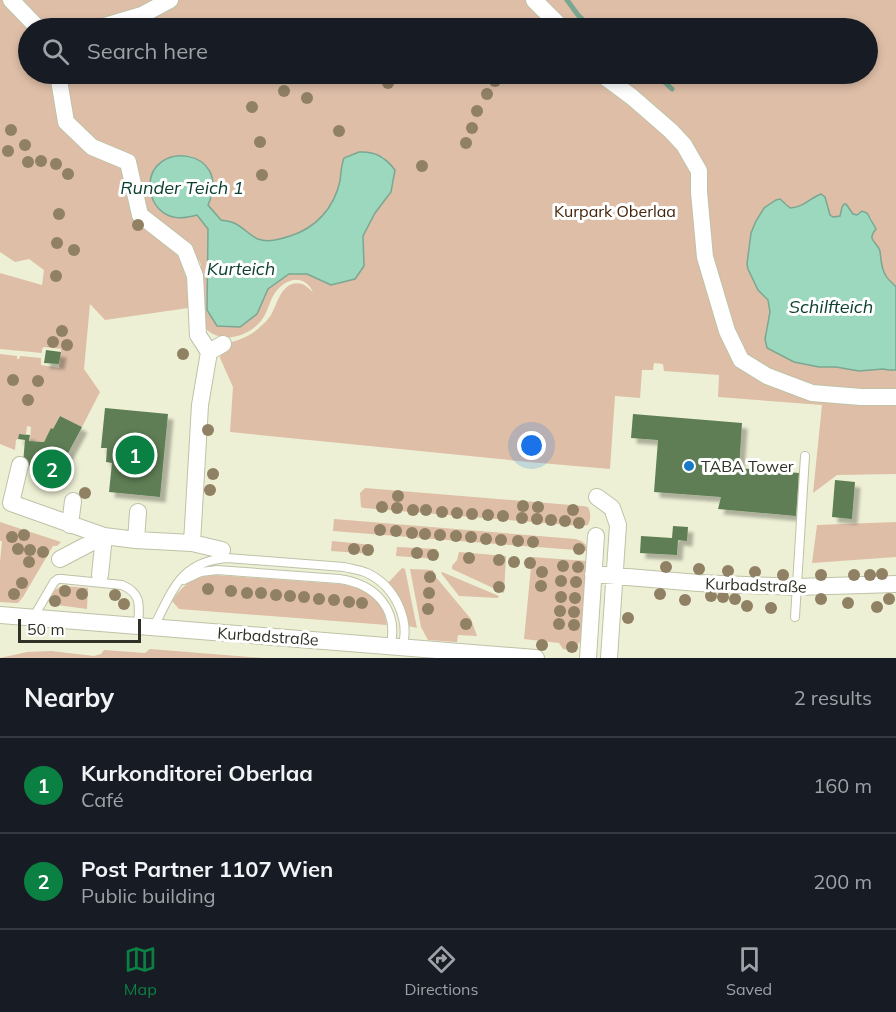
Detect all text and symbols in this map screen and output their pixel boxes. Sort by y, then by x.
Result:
search box [18,18,878,84]
icon: search [39,35,72,68]
text: Search here [87,37,208,65]
water label: Runder Teich 1 [120,176,244,199]
park label: Kurpark Oberlaa [554,201,676,221]
water label: Kurteich [207,257,275,280]
water label: Schilfteich [789,295,873,318]
your location [517,431,546,460]
pin: 1 [116,432,154,478]
pin: 2 [32,446,72,492]
place label: TABA Tower [701,456,794,476]
marker: TABA Tower [682,459,696,473]
street label: Kurbadstraße [705,573,807,597]
scale bar [18,616,141,644]
text: 50 m [27,619,64,639]
street label: Kurbadstraße [217,622,319,650]
text: Nearby [24,681,114,714]
text: 2 results [794,685,872,710]
text: Kurkonditorei Oberlaa [81,759,313,787]
text: 1 [38,773,50,798]
text: 160 m [813,773,872,798]
text: Café [81,787,124,812]
text: Post Partner 1107 Wien [81,855,333,883]
text: 2 [38,869,50,894]
text: 200 m [813,869,872,894]
text: Public building [81,883,216,908]
tab: Map [124,943,157,999]
tab: Directions [404,943,478,999]
tab: Saved [726,943,772,999]

